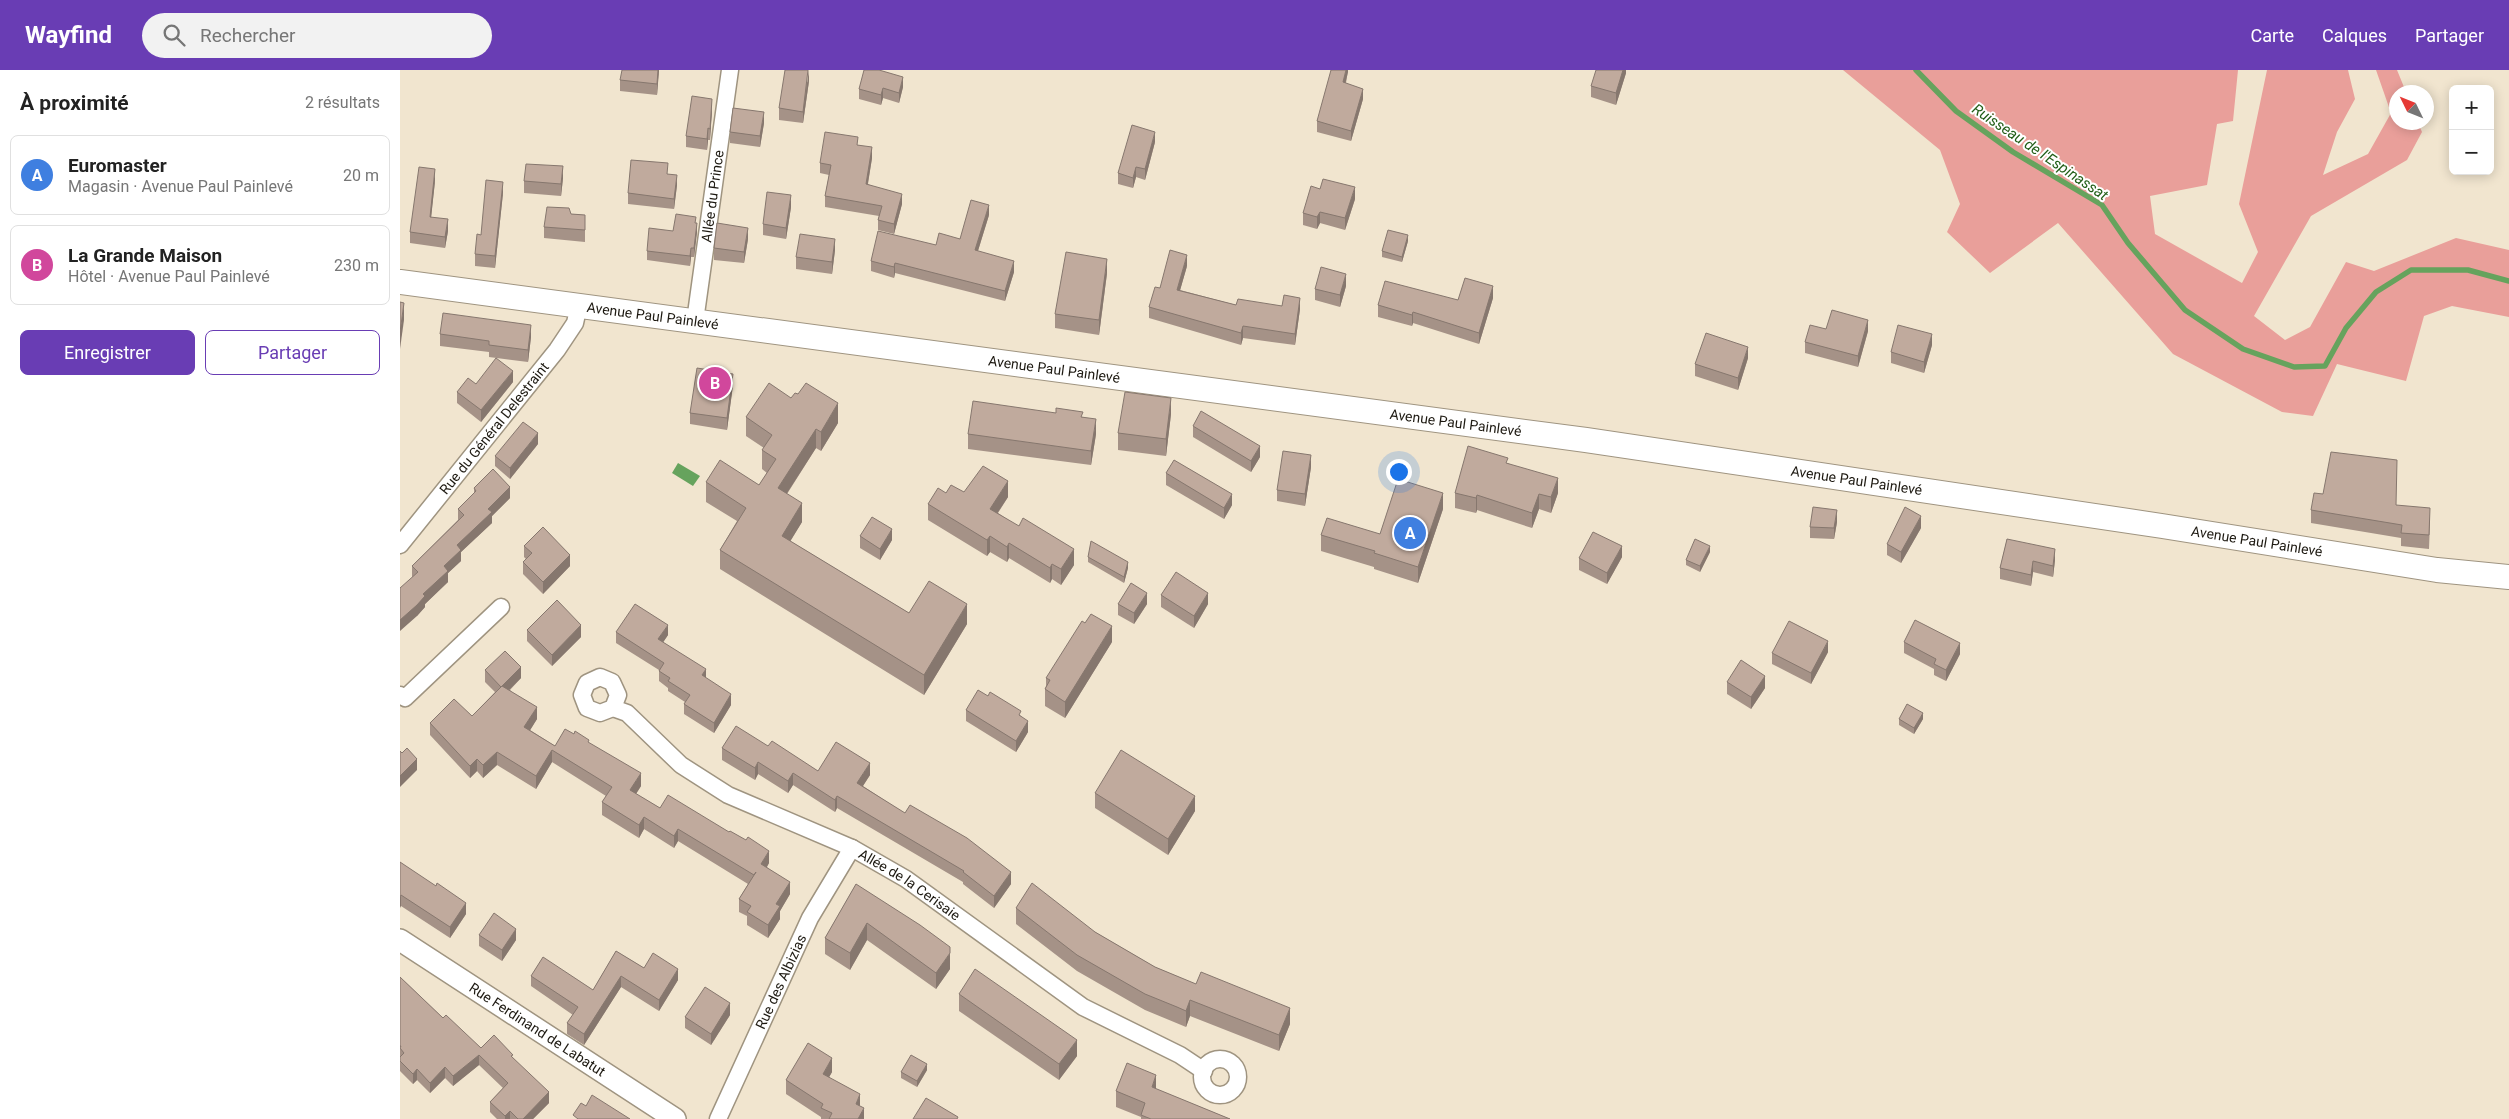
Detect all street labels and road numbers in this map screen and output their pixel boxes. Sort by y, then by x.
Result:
street label: Allée du Prince [698,149,727,243]
street label: Avenue Paul Painlevé [586,299,720,332]
street label: Avenue Paul Painlevé [987,352,1121,386]
street label: Rue du Général Delestraint [436,359,552,497]
street label: Avenue Paul Painlevé [1389,406,1523,439]
street label: Avenue Paul Painlevé [1790,463,1923,498]
street label: Avenue Paul Painlevé [2190,523,2324,560]
street label: Allée de la Cerisaie [856,846,963,924]
street label: Rue des Albizias [752,932,809,1032]
street label: Rue Ferdinand de Labatut [466,979,609,1080]

